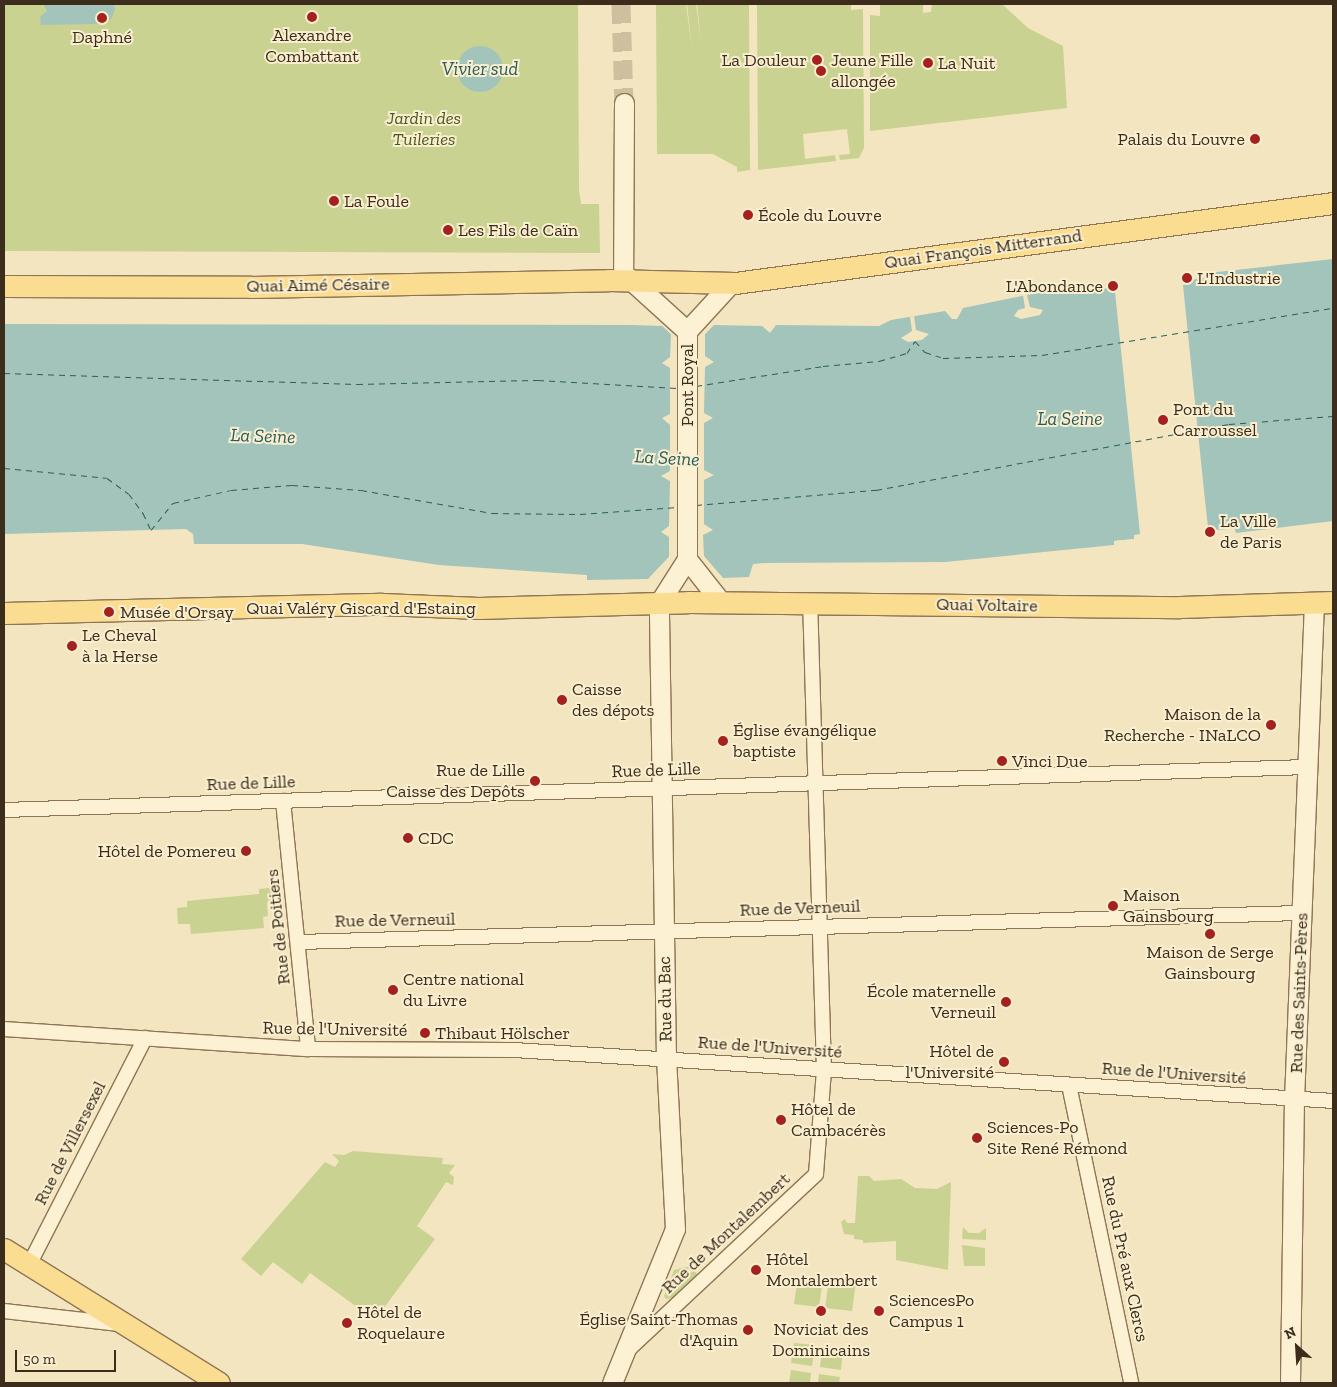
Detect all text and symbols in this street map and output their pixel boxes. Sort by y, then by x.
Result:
marker: Alexandre Combattant [306,11,318,23]
marker: Daphné [96,12,108,24]
place label: Alexandre Combattant [265,25,359,68]
place label: Daphné [72,26,132,48]
place label: La Douleur [721,49,807,71]
place label: Jeune Fille allongée [831,50,913,92]
place label: La Nuit [938,52,995,74]
marker: La Douleur [811,54,823,66]
marker: La Nuit [922,57,934,69]
water label: Vivier sud [442,58,518,80]
marker: Jeune Fille allongée [815,65,827,77]
park label: Jardin des Tuileries [387,108,461,150]
place label: Palais du Louvre [1117,128,1245,150]
marker: Palais du Louvre [1249,133,1261,145]
place label: La Foule [344,190,409,212]
marker: La Foule [328,195,340,207]
place label: École du Louvre [758,204,882,226]
marker: École du Louvre [742,209,754,221]
place label: Les Fils de Caïn [458,219,578,241]
marker: Les Fils de Caïn [442,224,454,236]
street label: Quai François Mitterrand [883,224,1083,274]
place label: L'Industrie [1197,267,1281,289]
marker: L'Industrie [1181,272,1193,284]
street label: Quai Aimé Césaire [246,273,390,297]
place label: L'Abondance [1006,275,1103,297]
marker: L'Abondance [1107,280,1119,292]
street label: Pont Royal [676,344,698,426]
place label: Pont du Carroussel [1173,399,1257,442]
water label: La Seine [1037,408,1103,430]
marker: Pont du Carroussel [1157,414,1169,426]
water label: La Seine [230,423,296,449]
water label: La Seine [634,445,700,471]
place label: La Ville de Paris [1220,511,1282,554]
marker: La Ville de Paris [1204,526,1216,538]
street label: Quai Voltaire [936,593,1038,617]
street label: Quai Valéry Giscard d'Estaing [246,597,476,619]
place label: Musée d'Orsay [120,601,234,623]
marker: Musée d'Orsay [102,605,116,619]
place label: Le Cheval à la Herse [82,625,158,668]
marker: Le Cheval à la Herse [66,640,78,652]
place label: Caisse des dépots [572,679,654,722]
marker: Caisse des dépots [556,694,568,706]
place label: Maison de la Recherche - INaLCO [1104,704,1261,746]
marker: Maison de la Recherche - INaLCO [1265,719,1277,731]
place label: Église évangélique baptiste [733,720,876,762]
marker: Église évangélique baptiste [717,735,729,747]
place label: Vinci Due [1012,750,1087,772]
marker: Vinci Due [996,755,1008,767]
street label: Rue de Lille [611,758,701,782]
place label: Rue de Lille Caisse des Depôts [386,760,525,802]
street label: Rue de Lille [206,771,296,795]
marker: Rue de Lille Caisse des Depôts [529,775,541,787]
place label: CDC [418,827,454,849]
marker: CDC [402,832,414,844]
place label: Hôtel de Pomereu [98,840,236,862]
marker: Hôtel de Pomereu [240,845,252,857]
street label: Rue de Poitiers [261,868,295,986]
place label: Maison Gainsbourg [1123,885,1214,928]
street label: Rue de Verneuil [739,895,861,921]
marker: Maison Gainsbourg [1107,900,1119,912]
street label: Rue de Verneuil [334,908,456,932]
street label: Rue des Saints-Pères [1285,912,1313,1074]
marker: Maison de Serge Gainsbourg [1204,928,1216,940]
place label: Maison de Serge Gainsbourg [1146,942,1274,984]
street label: Rue du Bac [653,956,677,1042]
place label: Centre national du Livre [403,969,524,1012]
place label: École maternelle Verneuil [867,981,996,1024]
marker: Centre national du Livre [387,984,399,996]
marker: École maternelle Verneuil [1000,996,1012,1008]
street label: Rue de l'Université [262,1017,408,1041]
place label: Thibaut Hölscher [435,1022,570,1044]
marker: Thibaut Hölscher [419,1027,431,1039]
street label: Rue de l'Université [697,1031,843,1063]
place label: Hôtel de l'Université [905,1041,994,1084]
marker: Hôtel de l'Université [998,1056,1010,1068]
street label: Rue de l'Université [1101,1057,1247,1089]
street label: Rue de Villersexel [29,1077,111,1209]
place label: Hôtel de Cambacérès [791,1099,886,1142]
marker: Hôtel de Cambacérès [775,1114,787,1126]
place label: Sciences-Po Site René Rémond [987,1117,1127,1160]
marker: Sciences-Po Site René Rémond [971,1132,983,1144]
street label: Rue de Montalembert [657,1168,795,1298]
street label: Rue du Pré aux Clercs [1097,1174,1153,1344]
place label: Hôtel Montalembert [766,1249,877,1292]
marker: Hôtel Montalembert [750,1264,762,1276]
place label: SciencesPo Campus 1 [889,1290,974,1332]
place label: Hôtel de Roquelaure [357,1302,445,1345]
marker: Noviciat des Dominicains [815,1305,827,1317]
marker: SciencesPo Campus 1 [873,1305,885,1317]
place label: Église Saint-Thomas d'Aquin [579,1309,738,1352]
marker: Hôtel de Roquelaure [341,1317,353,1329]
place label: Noviciat des Dominicains [772,1319,870,1362]
north arrow [1272,1322,1322,1372]
text: N [1282,1323,1299,1343]
marker: Église Saint-Thomas d'Aquin [742,1324,754,1336]
scale bar [18,1340,119,1372]
text: 50 m [23,1350,56,1368]

